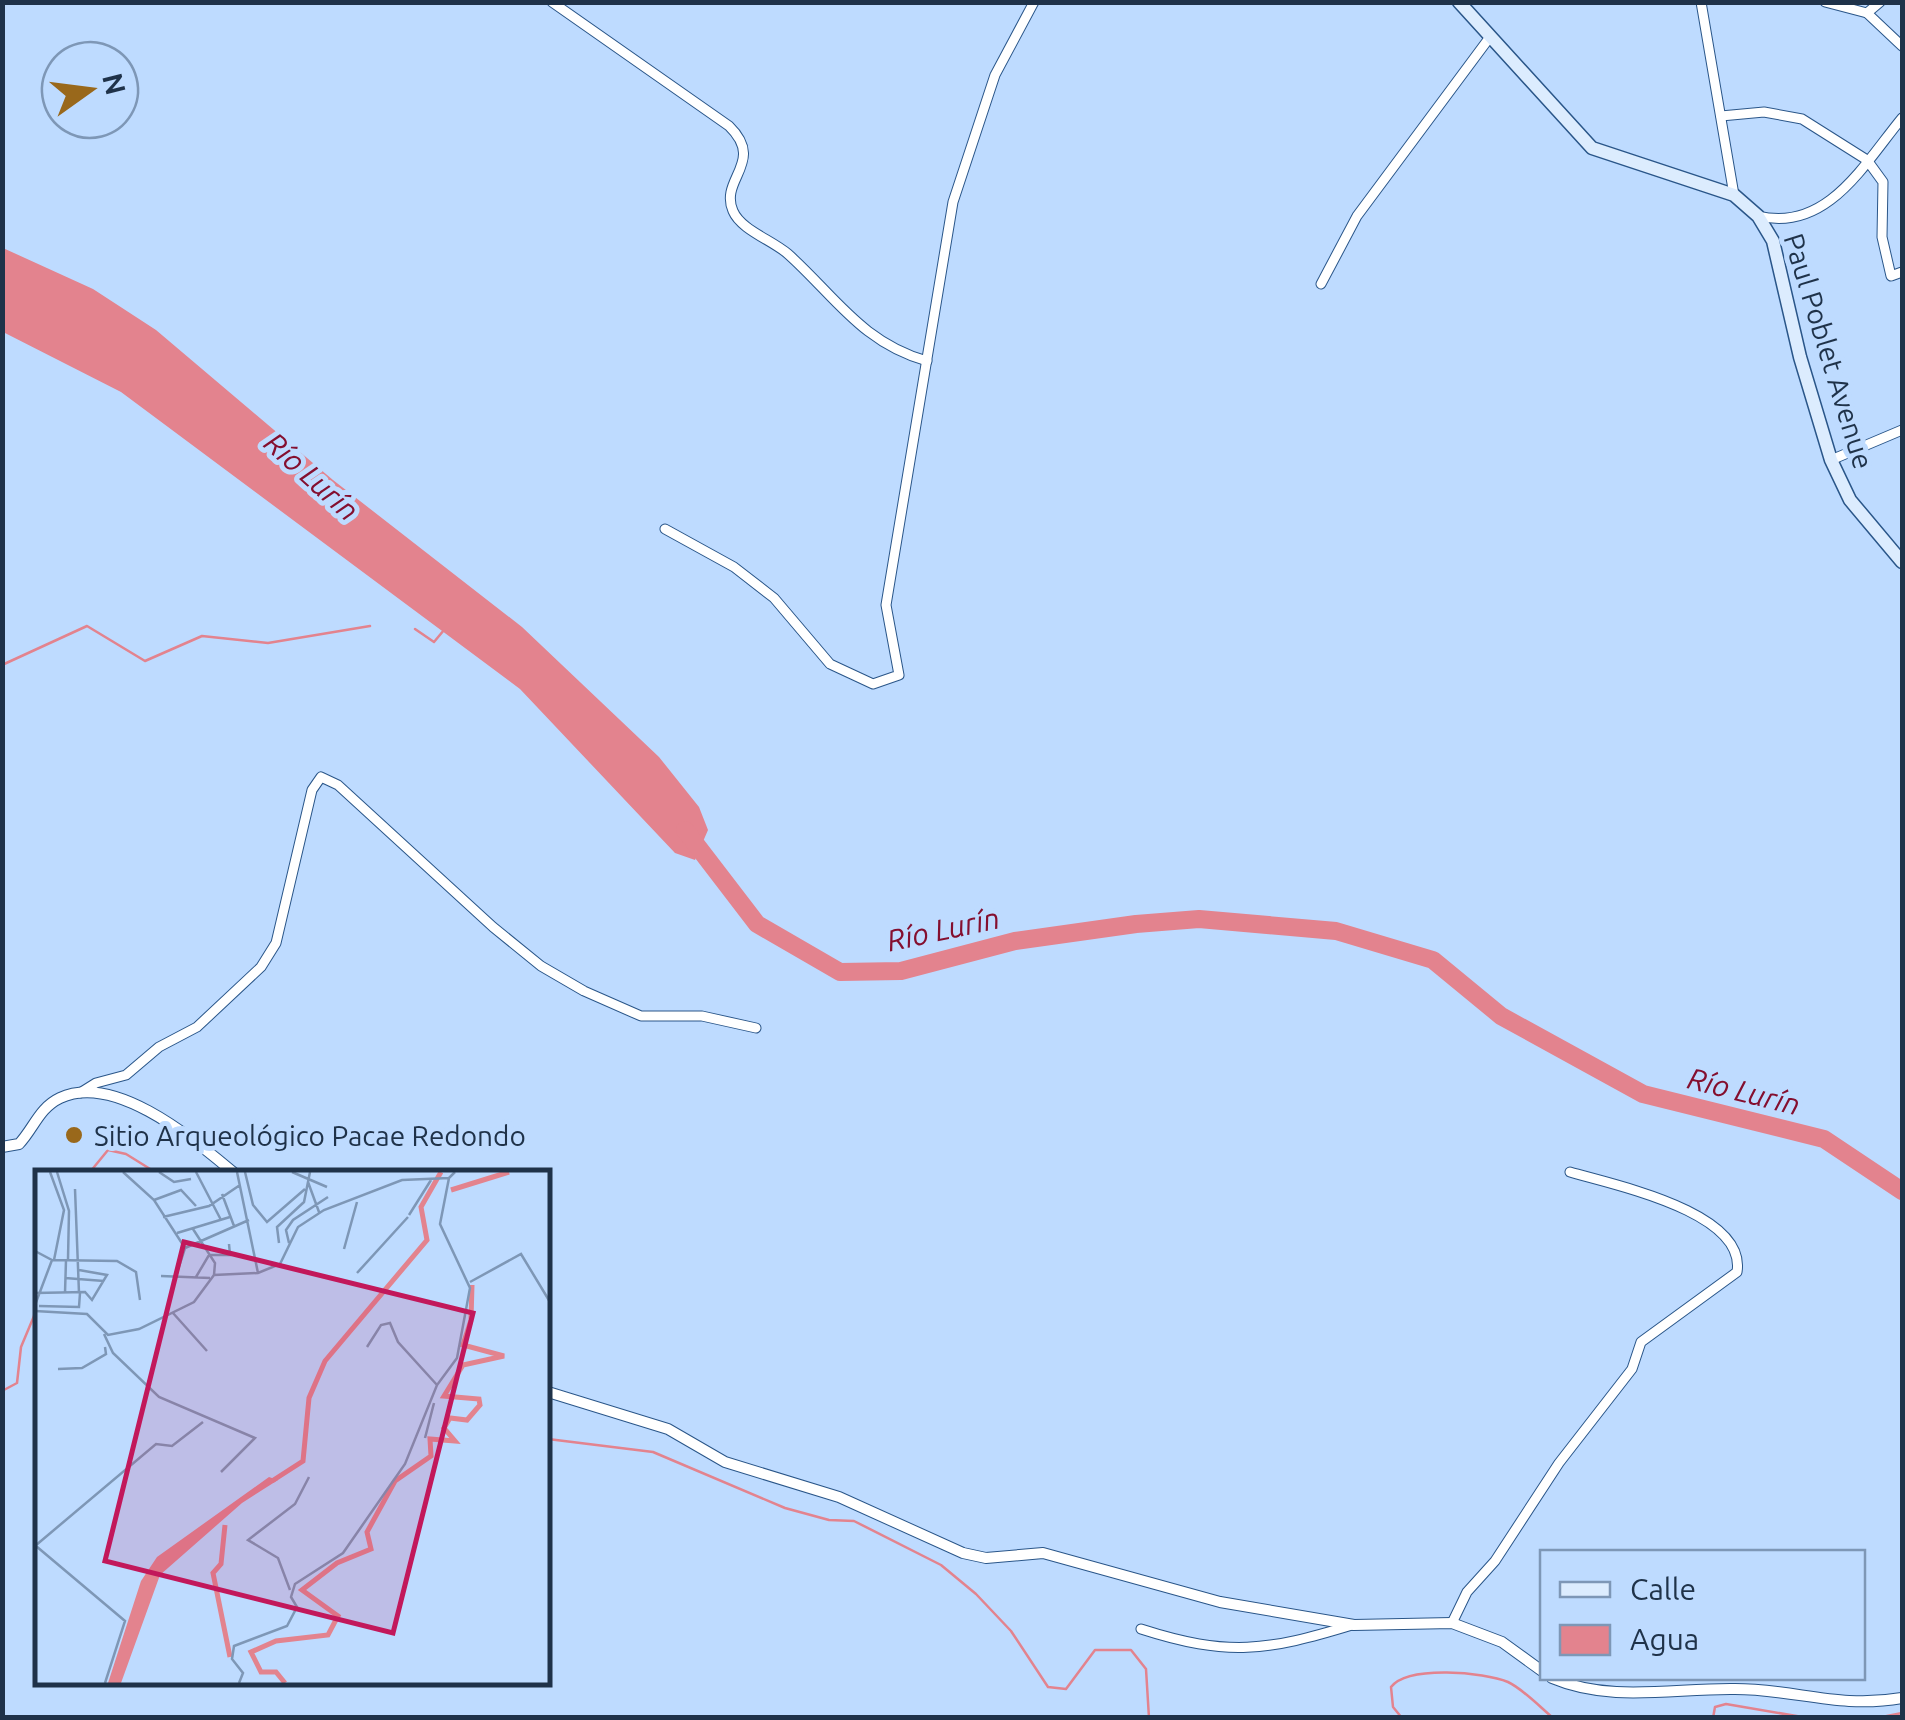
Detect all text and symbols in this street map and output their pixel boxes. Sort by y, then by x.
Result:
north arrow [40,40,140,140]
text: N [97,70,132,98]
street label: Paul Poblet Avenue [1778,230,1880,472]
water label: Río Lurín [258,425,366,527]
water label: Río Lurín [883,900,1003,958]
water label: Río Lurín [1684,1061,1804,1121]
place label: Sitio Arqueológico Pacae Redondo [94,1120,526,1151]
marker: Sitio Arqueológico Pacae Redondo [63,1124,85,1146]
inset map [35,1170,550,1685]
legend [1540,1550,1865,1680]
text: Calle [1630,1572,1696,1606]
text: Agua [1630,1622,1699,1656]

